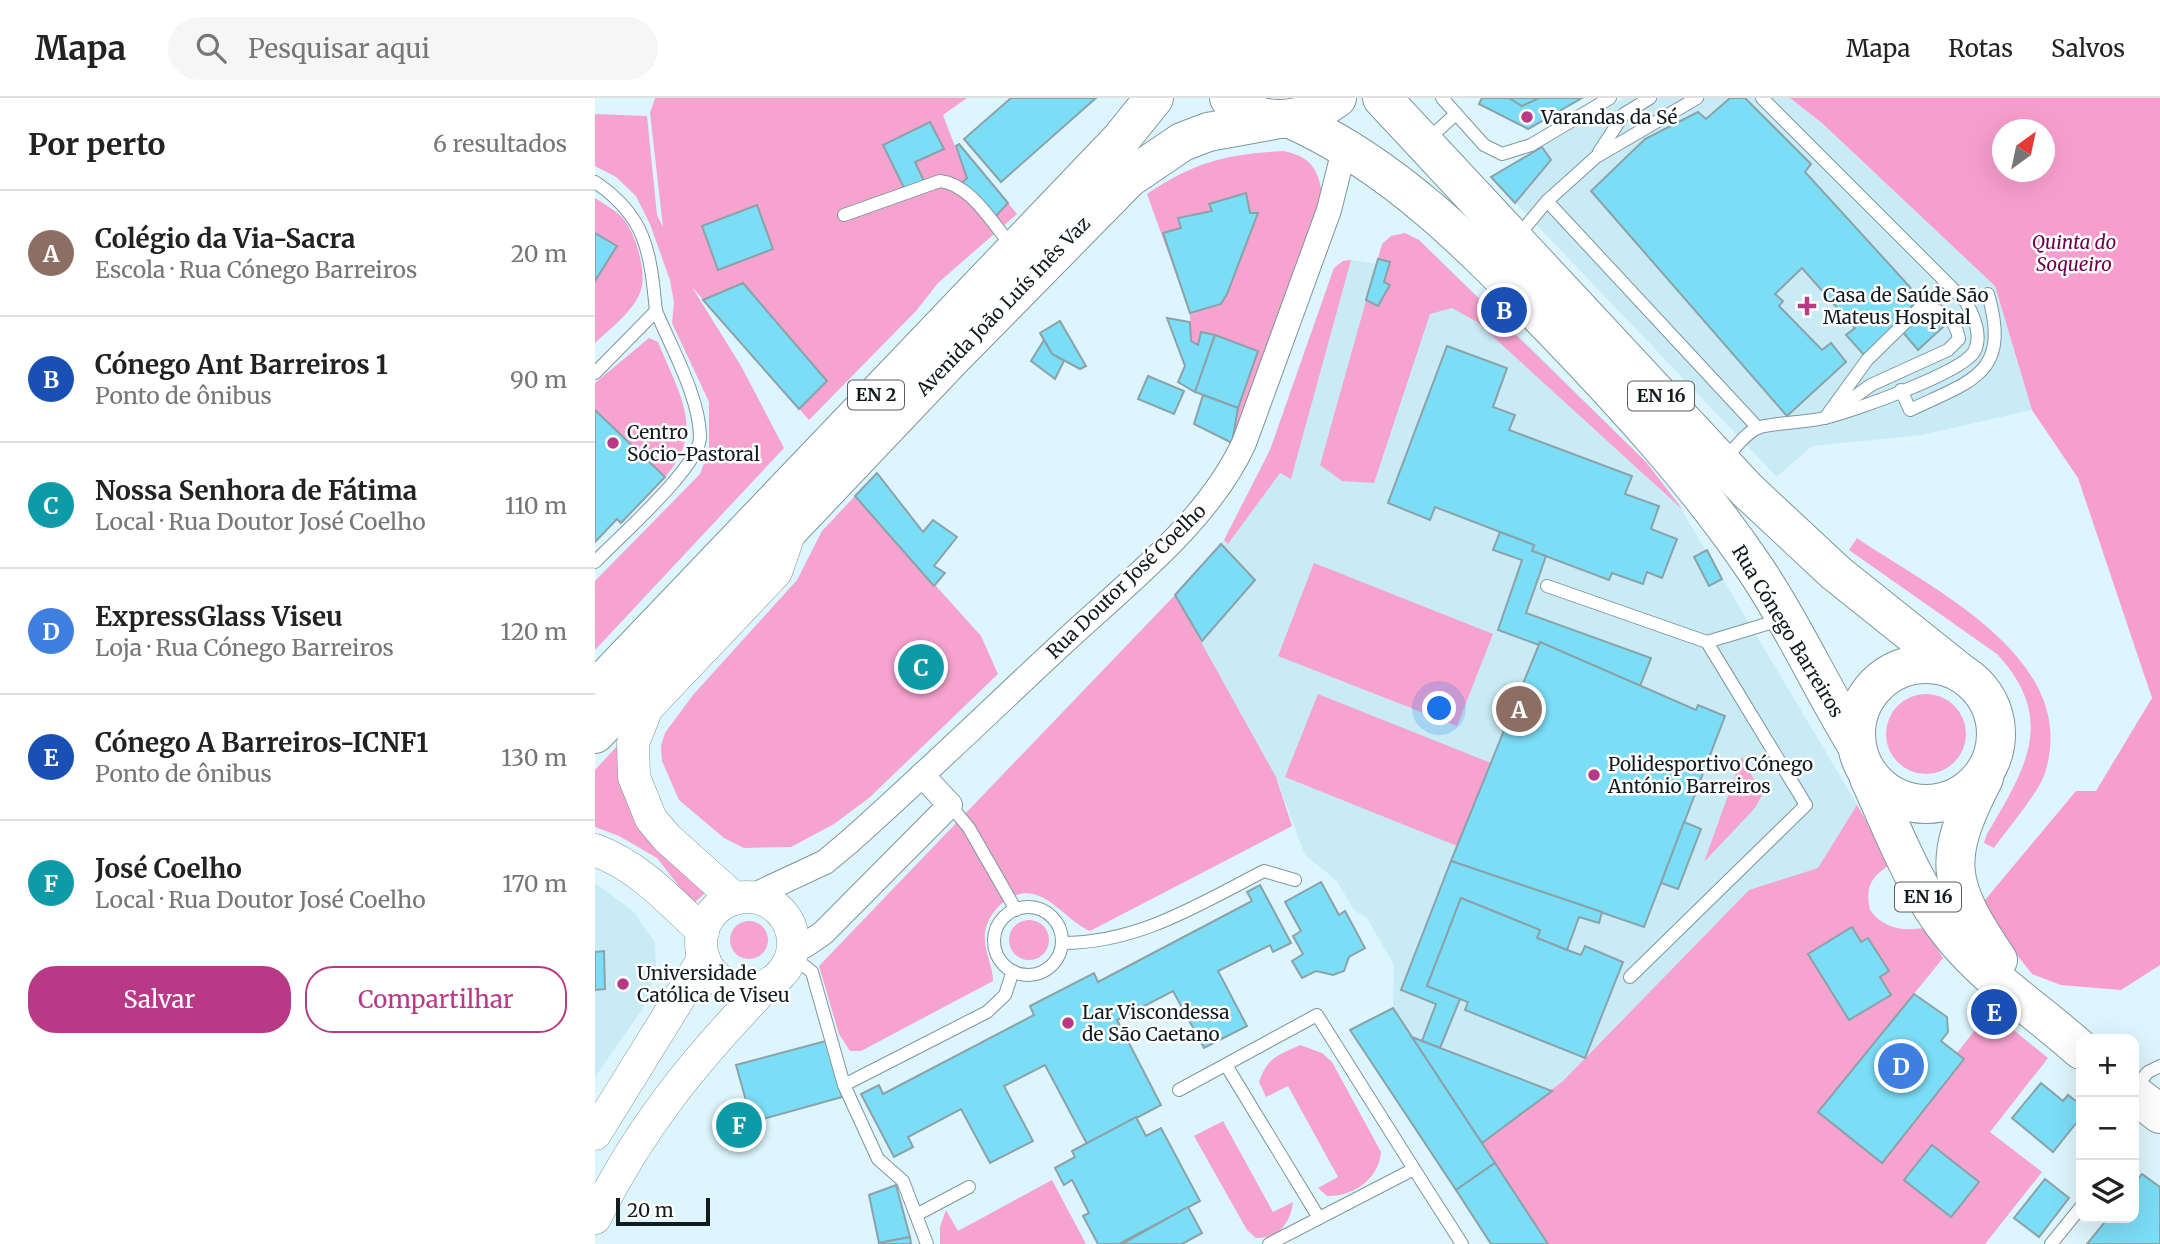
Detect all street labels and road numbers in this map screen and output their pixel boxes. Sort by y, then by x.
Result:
street label: Avenida João Luís Inês Vaz [910,211,1095,401]
road number: EN 2 [848,380,904,410]
road number: EN 16 [1628,382,1694,410]
street label: Rua Doutor José Coelho [1041,499,1211,663]
street label: Rua Cónego Barreiros [1727,540,1849,722]
road number: EN 16 [1895,882,1961,912]

